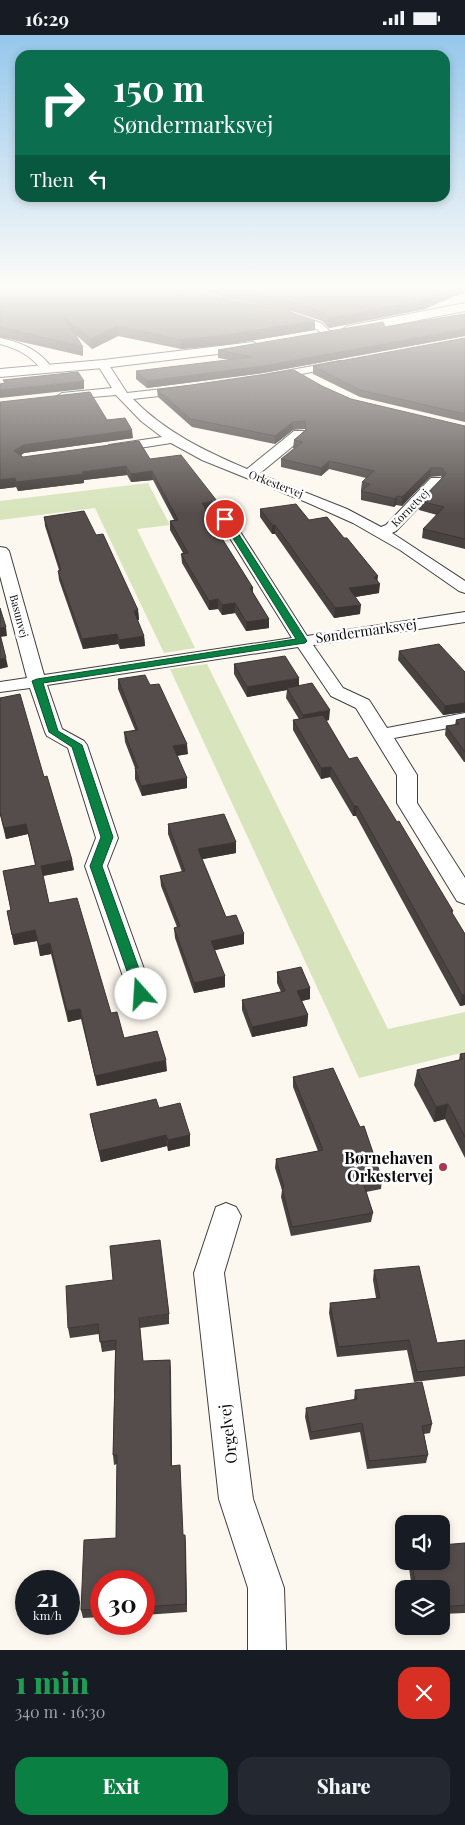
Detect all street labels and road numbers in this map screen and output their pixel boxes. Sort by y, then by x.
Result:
street label: Orkestervej [247,466,306,501]
street label: Kornetvej [387,485,432,530]
street label: Basunvej [7,593,32,639]
street label: Søndermarksvej [314,614,418,647]
street label: Orgelvej [213,1403,242,1465]

